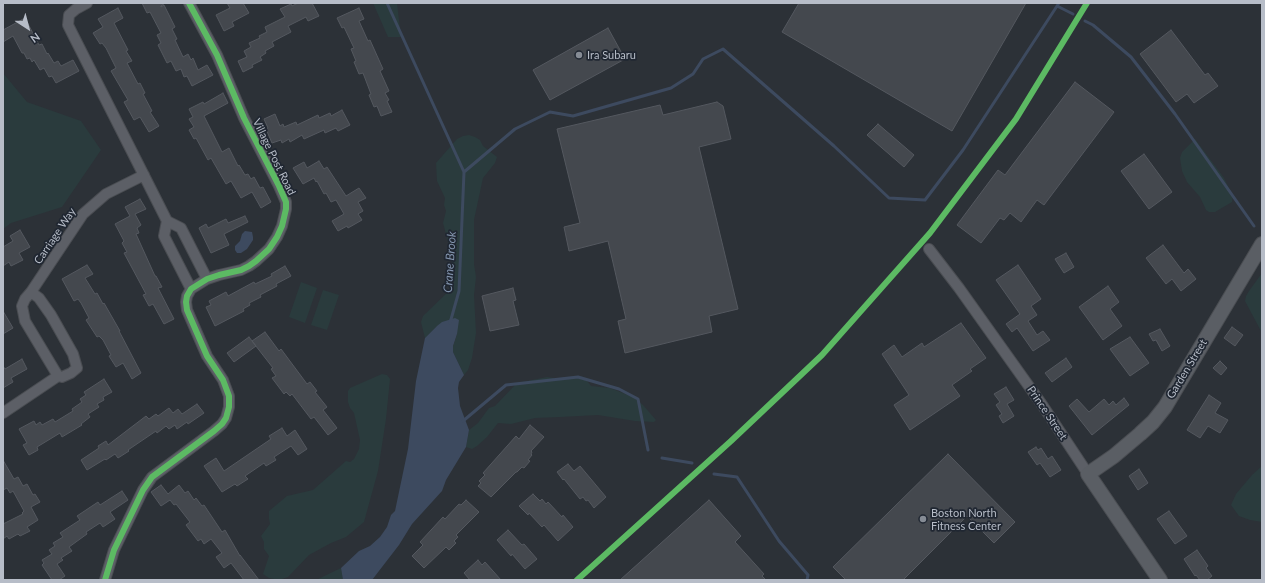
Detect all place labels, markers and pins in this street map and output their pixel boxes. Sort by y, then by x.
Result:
place label: Ira Subaru [587,48,636,62]
marker: Ira Subaru [574,50,584,60]
place label: Boston North Fitness Center [931,506,1001,532]
marker: Boston North Fitness Center [918,514,928,524]

